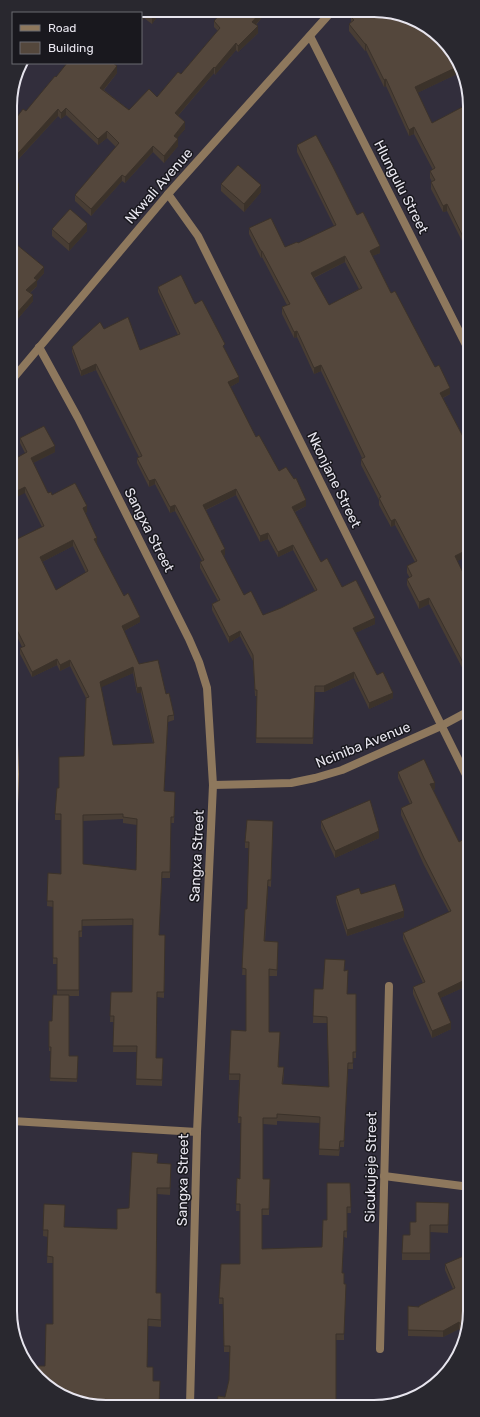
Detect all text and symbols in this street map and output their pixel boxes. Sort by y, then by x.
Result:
legend [12,12,142,64]
text: Road [48,21,76,35]
text: Building [48,41,94,55]
street label: Hlungulu Street [370,137,432,237]
street label: Nkwali Avenue [122,145,197,227]
street label: Nkonjane Street [303,429,365,531]
street label: Sangxa Street [120,485,178,575]
street label: Nciniba Avenue [313,718,413,772]
street label: Sangxa Street [186,809,208,903]
street label: Sicukujeje Street [362,1111,380,1222]
street label: Sangxa Street [174,1133,192,1226]

